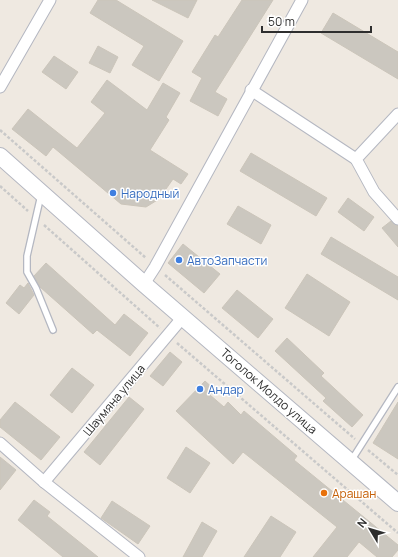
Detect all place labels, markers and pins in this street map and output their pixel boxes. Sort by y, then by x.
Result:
place label: Народный [121,185,179,202]
marker: Народный [108,188,118,198]
place label: АвтоЗапчасти [187,252,267,269]
marker: АвтоЗапчасти [174,255,184,265]
place label: Андар [208,381,244,398]
marker: Андар [195,384,205,394]
place label: Арашан [332,485,376,502]
marker: Арашан [319,488,329,498]

